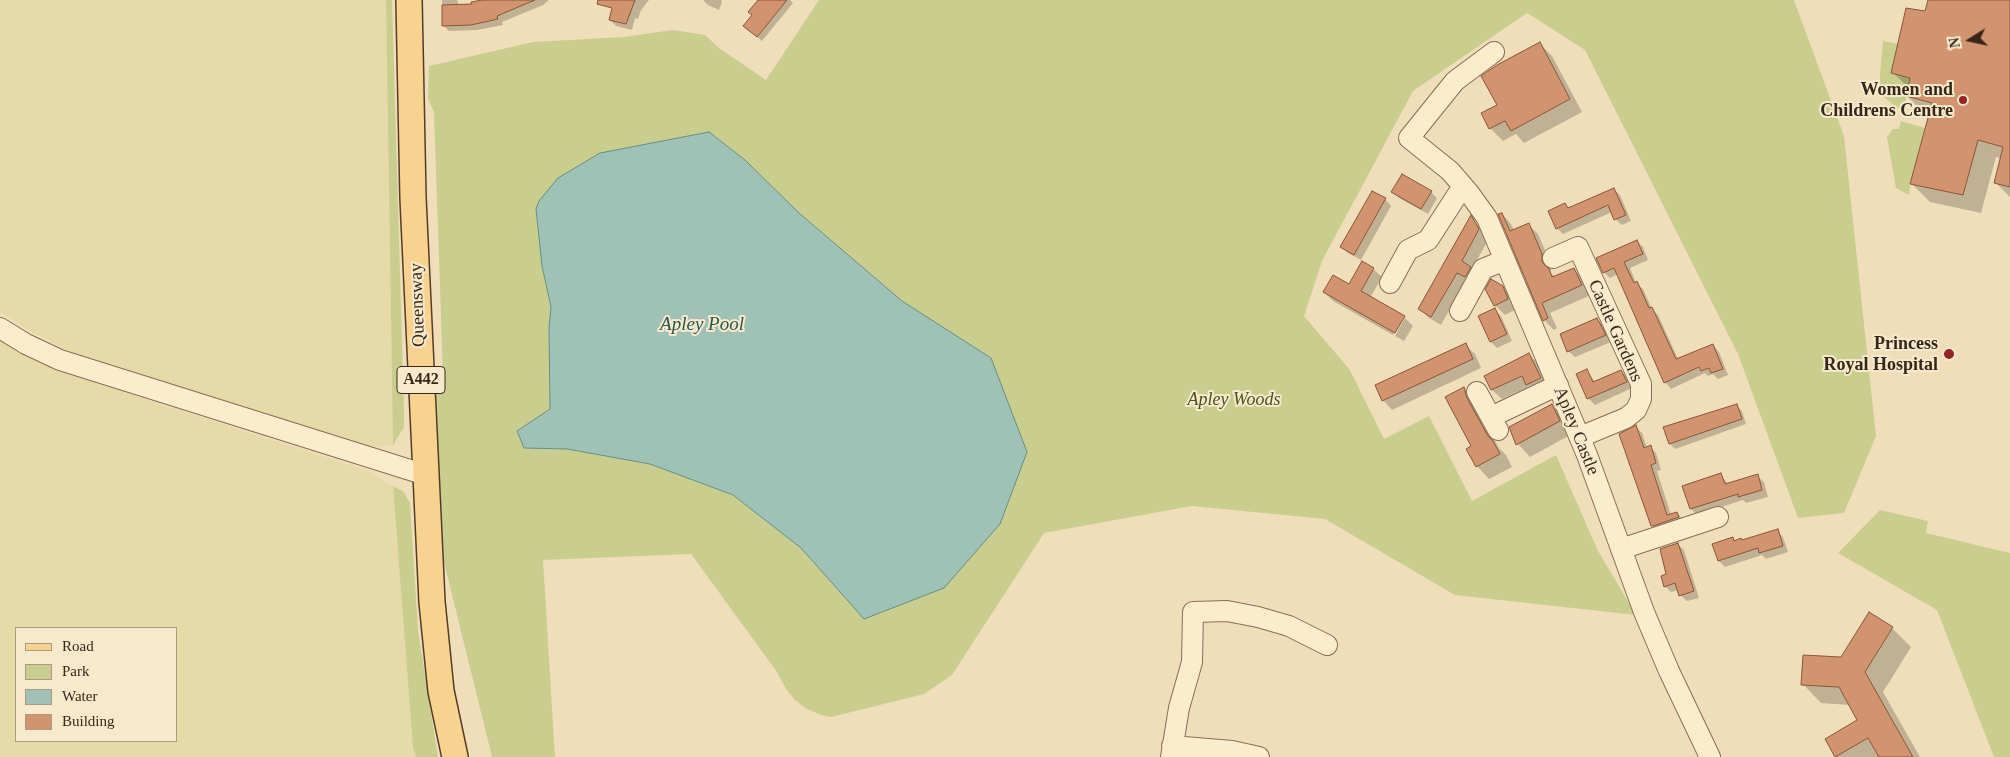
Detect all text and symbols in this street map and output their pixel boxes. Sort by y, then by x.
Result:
north arrow [1945,15,1995,65]
text: N [1946,36,1963,49]
place label: Women and Childrens Centre [1820,79,1953,122]
marker: Women and Childrens Centre [1957,94,1969,106]
street label: Queensway [406,263,430,347]
street label: Castle Gardens [1583,277,1647,385]
water label: Apley Pool [660,314,744,336]
place label: Princess Royal Hospital [1823,333,1938,376]
marker: Princess Royal Hospital [1942,347,1956,361]
road number: A442 [397,366,445,394]
street label: Apley Castle [1548,384,1604,478]
park label: Apley Woods [1188,389,1280,411]
legend [15,627,178,742]
text: Road [62,638,94,654]
text: Park [62,663,90,679]
text: Water [62,688,97,704]
text: Building [62,713,115,729]

